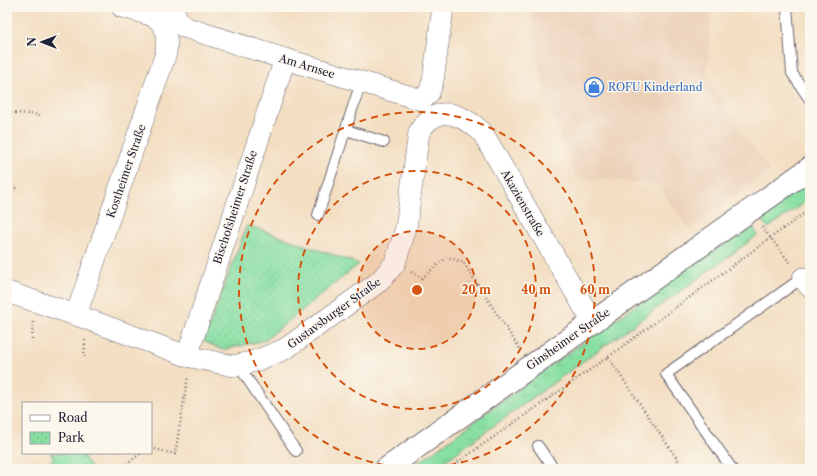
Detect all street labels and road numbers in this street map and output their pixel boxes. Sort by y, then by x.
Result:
street label: Am Arnsee [276,51,337,81]
street label: Kostheimer Straße [103,122,149,220]
street label: Bischofsheimer Straße [210,148,260,266]
street label: Akazienstraße [498,166,548,239]
street label: Gustavsburger Straße [284,274,384,352]
street label: Ginsheimer Straße [524,305,612,373]

